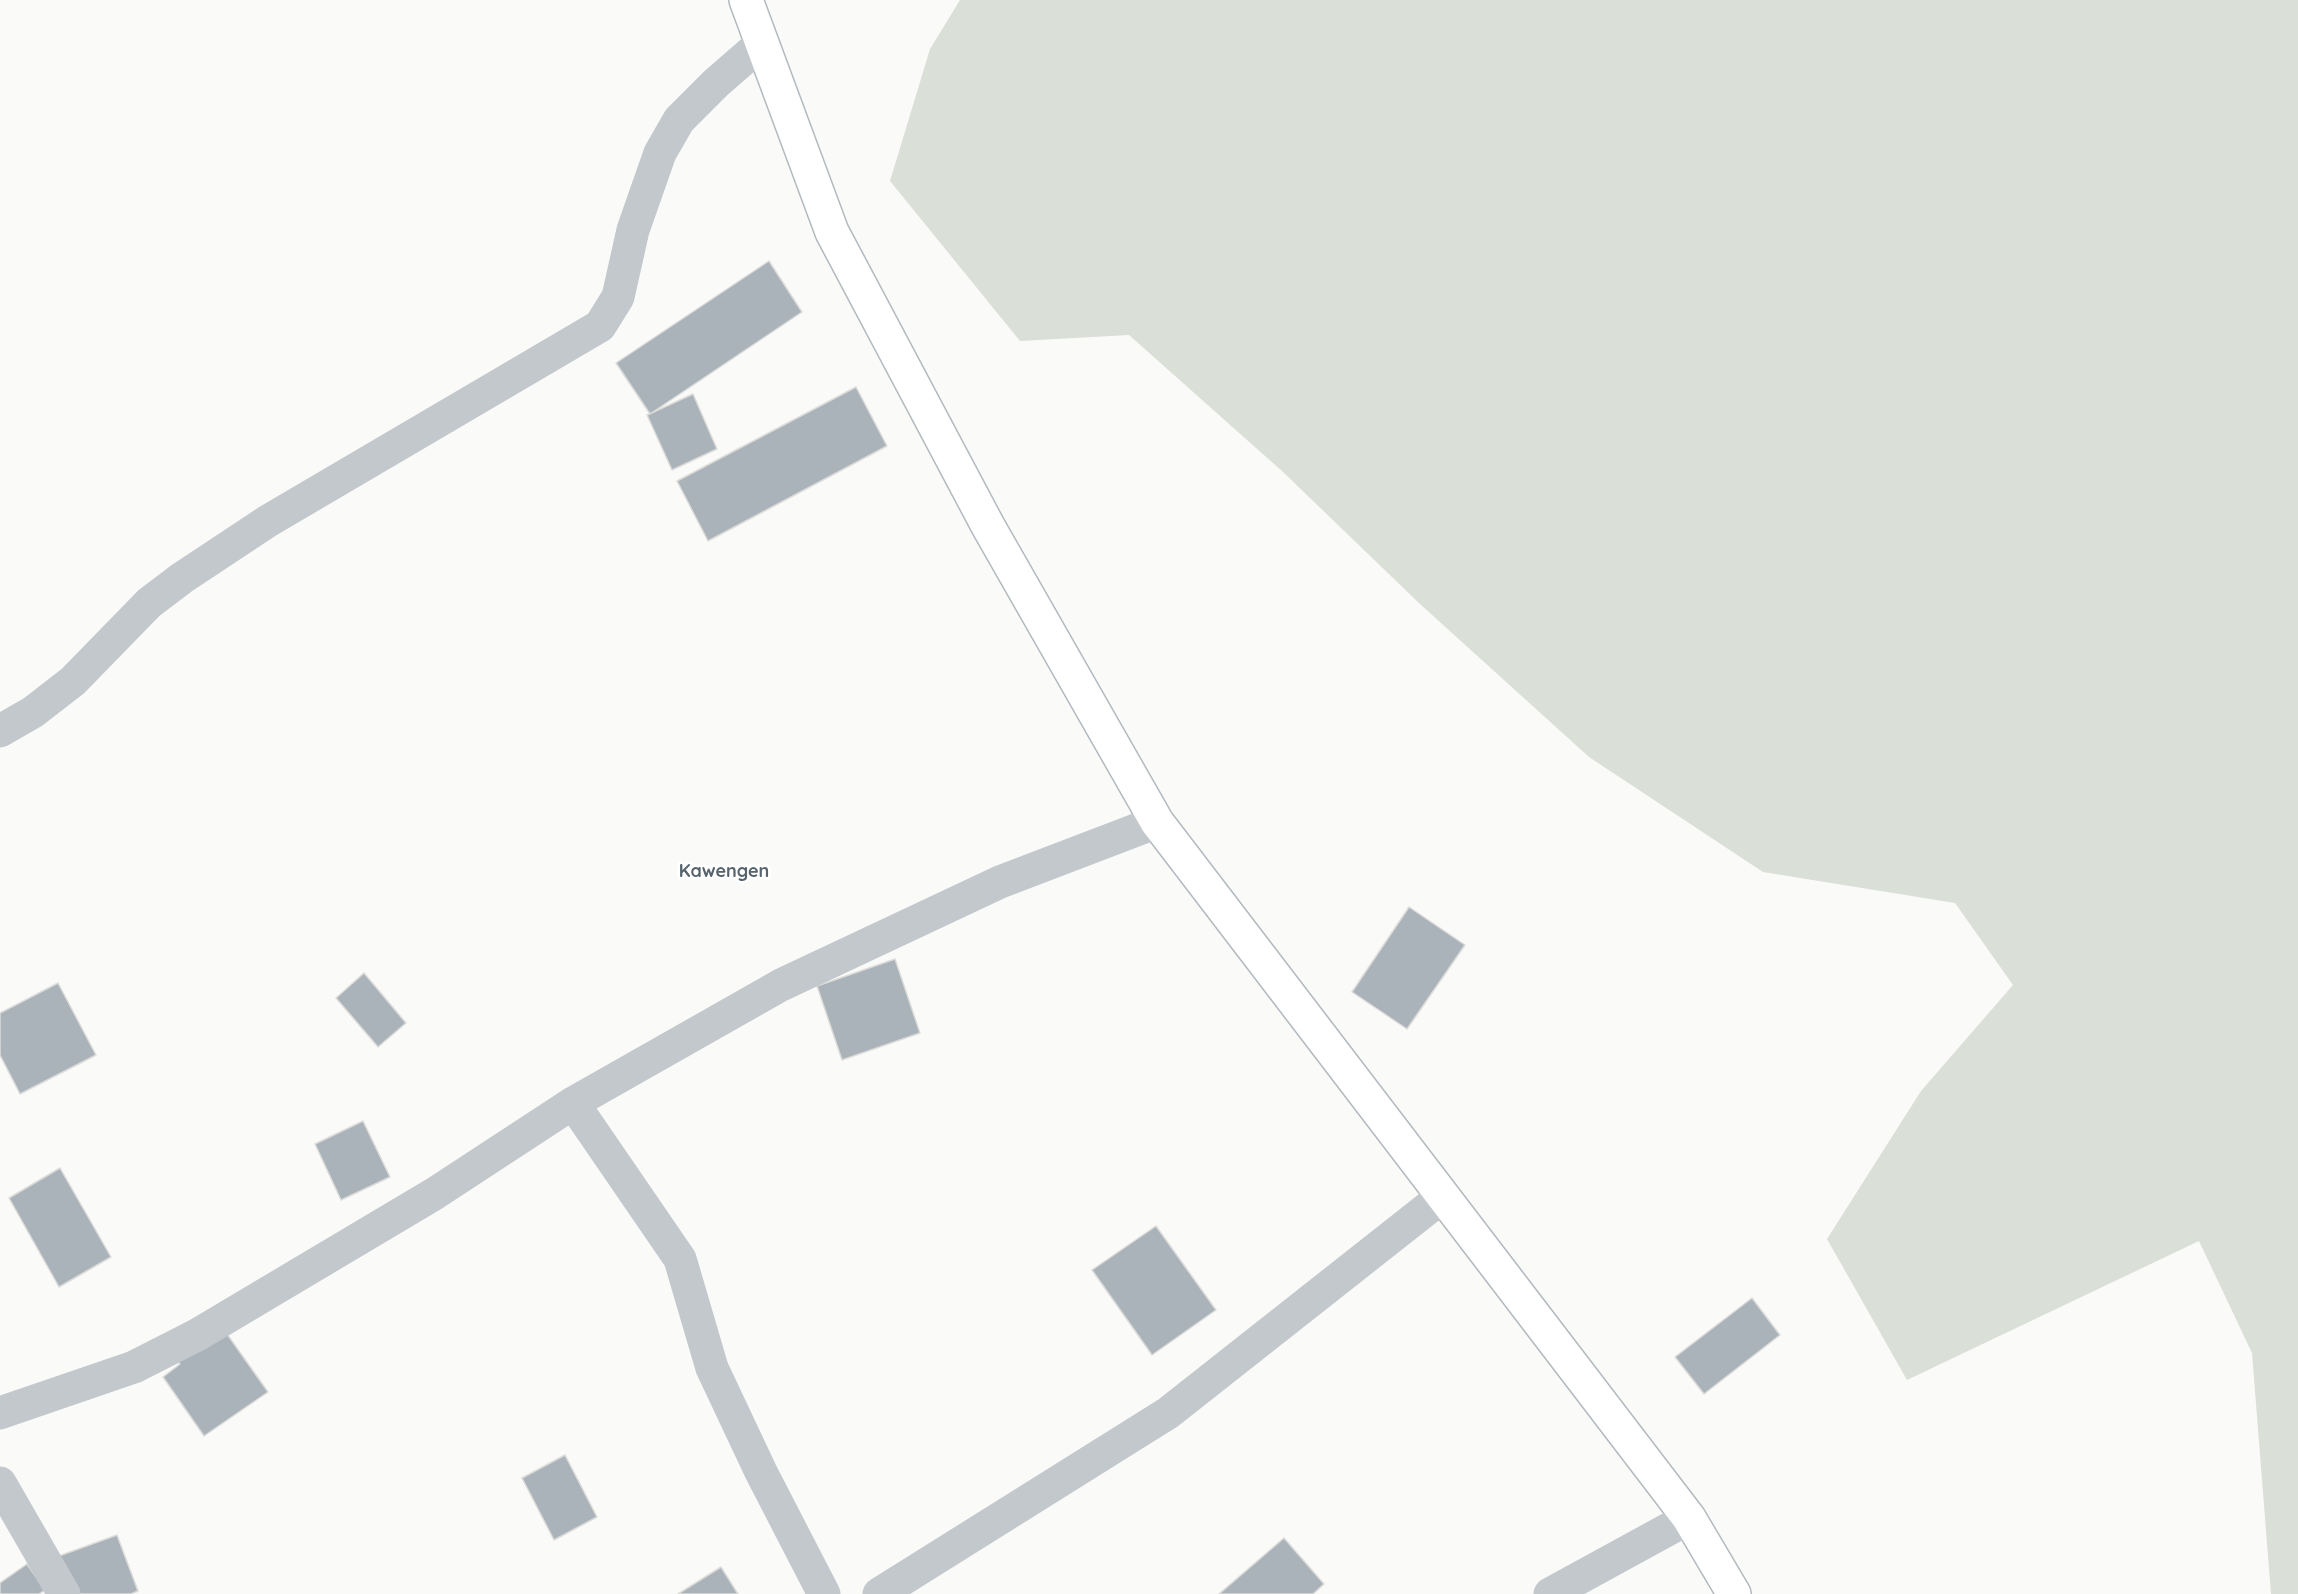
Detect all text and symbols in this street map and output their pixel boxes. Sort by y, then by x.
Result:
district label: Kawengen [679,861,769,883]

